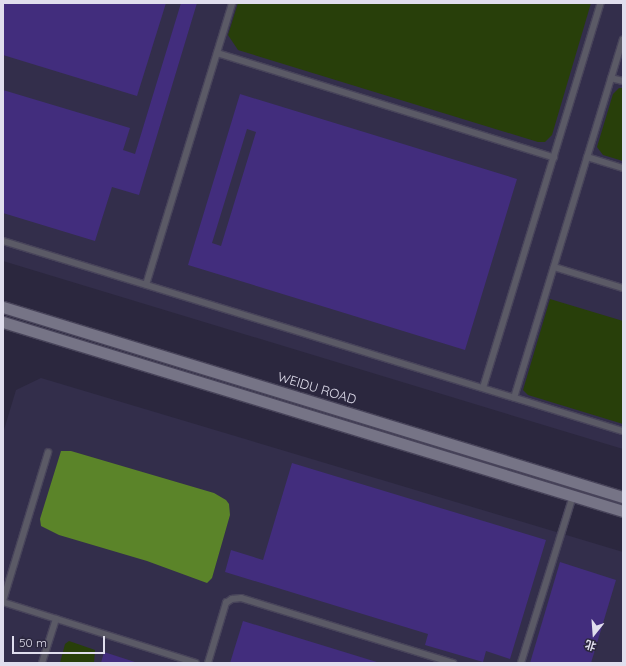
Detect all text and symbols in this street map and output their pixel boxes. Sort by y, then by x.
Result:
street label: WEIDU ROAD [276,369,358,407]
north arrow [574,614,614,654]
scale bar [14,628,107,654]
text: 50 m [19,635,47,650]
text: 北 [583,637,598,654]

